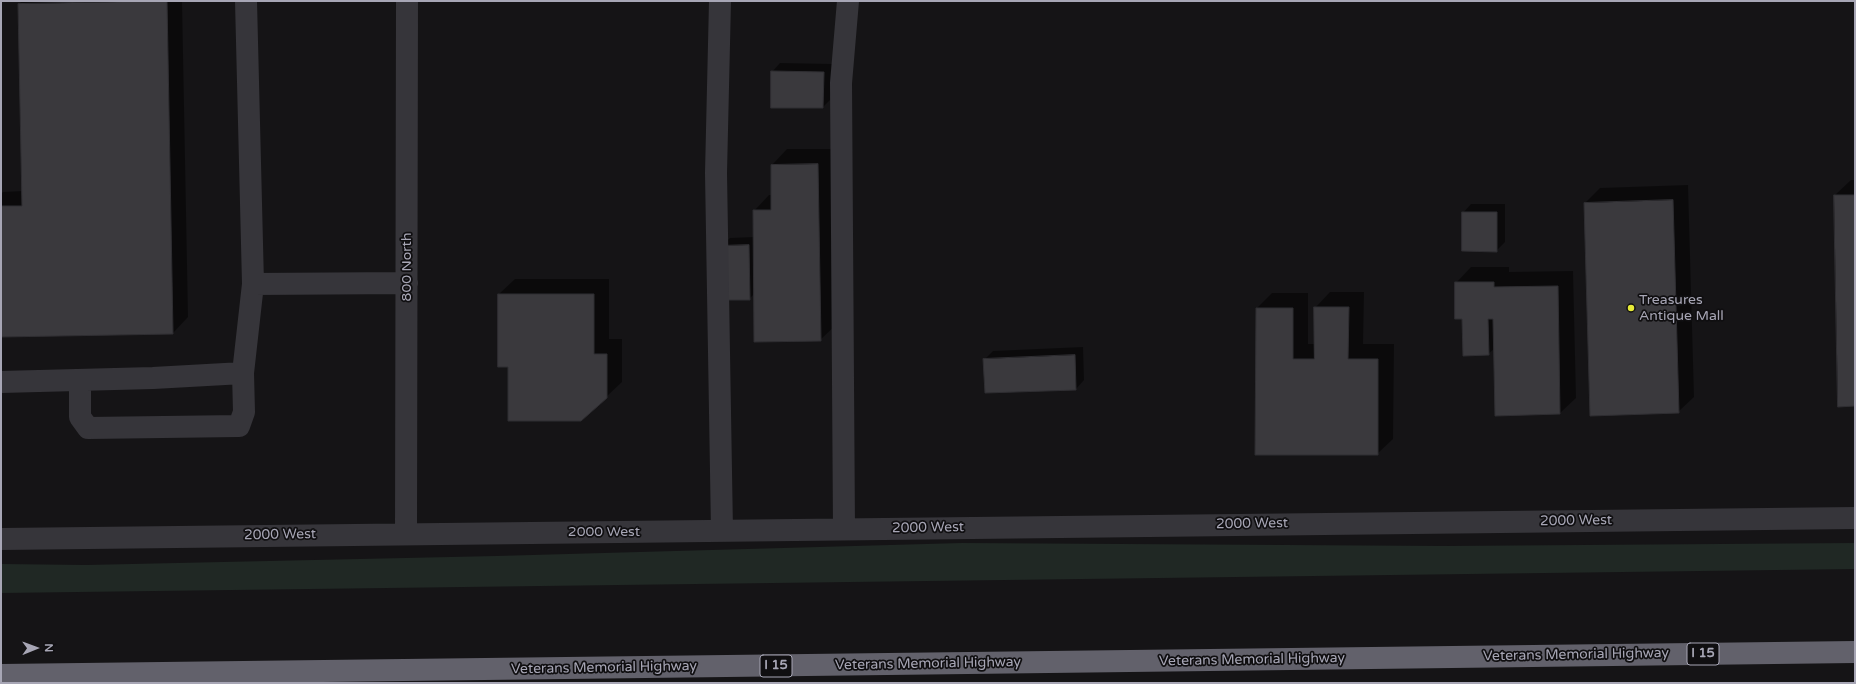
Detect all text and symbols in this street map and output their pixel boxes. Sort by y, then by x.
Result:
street label: 800 North [399,233,415,301]
place label: Treasures Antique Mall [1639,292,1724,324]
marker: Treasures Antique Mall [1626,303,1636,313]
street label: 2000 West [1540,512,1612,530]
street label: 2000 West [1216,515,1288,533]
street label: 2000 West [892,519,964,537]
street label: 2000 West [568,524,640,540]
street label: 2000 West [244,526,316,544]
north arrow [16,628,56,668]
text: N [42,643,55,652]
road number: I 15 [1687,643,1719,665]
street label: Veterans Memorial Highway [1483,645,1669,665]
street label: Veterans Memorial Highway [1159,650,1345,670]
street label: Veterans Memorial Highway [835,654,1021,674]
road number: I 15 [760,655,792,677]
street label: Veterans Memorial Highway [511,658,697,678]

